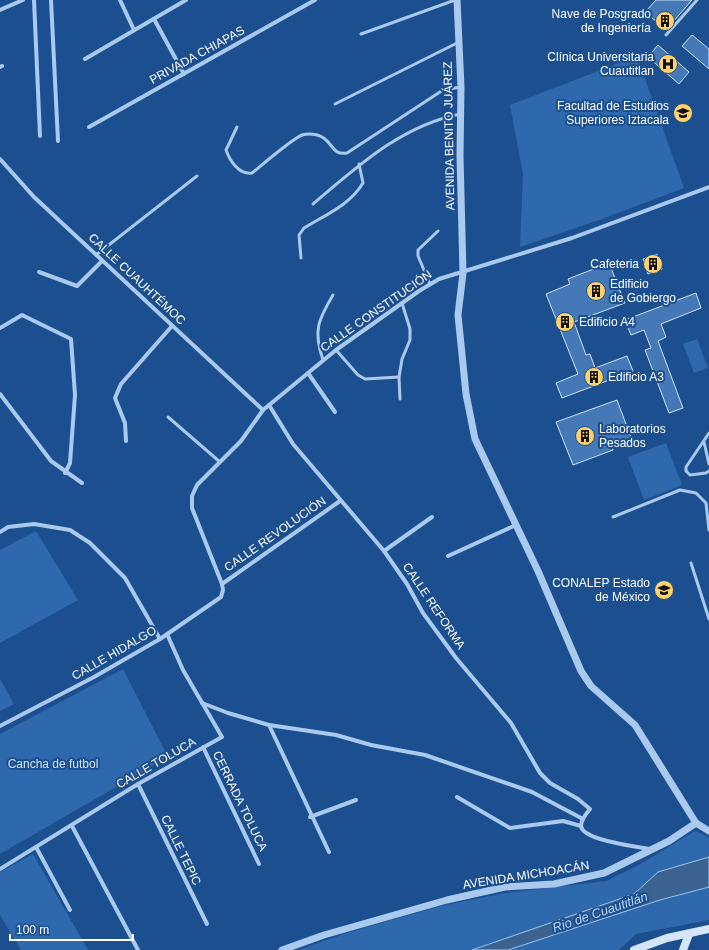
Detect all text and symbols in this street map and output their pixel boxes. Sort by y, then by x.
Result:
place label: Nave de Posgrado de Ingeniería [552,7,651,35]
building icon: Nave de Posgrado de Ingeniería [654,10,676,32]
street label: PRIVADA CHIAPAS [147,23,247,87]
place label: Clínica Universitaria Cuautitlan [547,50,654,78]
hospital icon: Clínica Universitaria Cuautitlan [657,53,679,75]
street label: AVENIDA BENITO JUÁREZ [440,61,457,211]
place label: Facultad de Estudios Superiores Iztacala [557,99,669,127]
school or university icon: Facultad de Estudios Superiores Iztacala [672,102,694,124]
street label: CALLE CUAUHTÉMOC [86,230,189,328]
building icon: Cafeteria [642,253,664,275]
place label: Cafeteria [590,257,639,271]
street label: CALLE CONSTITUCIÓN [317,266,434,355]
place label: Edificio de Gobiergo [610,277,676,305]
building icon: Edificio de Gobiergo [585,280,607,302]
building icon: Edificio A4 [554,311,576,333]
place label: Edificio A4 [579,315,635,329]
building icon: Edificio A3 [583,366,605,388]
place label: Edificio A3 [608,370,664,384]
place label: Laboratorios Pesados [599,422,666,450]
building icon: Laboratorios Pesados [574,425,596,447]
street label: CALLE REVOLUCIÓN [221,493,328,574]
street label: CALLE REFORMA [400,560,468,652]
place label: CONALEP Estado de México [552,576,650,604]
school or university icon: CONALEP Estado de México [653,579,675,601]
street label: CALLE HIDALGO [69,623,159,683]
street label: CALLE TOLUCA [114,735,198,791]
street label: CERRADA TOLUCA [210,749,270,853]
park label: Cancha de futbol [8,757,98,771]
street label: CALLE TEPIC [158,813,204,888]
street label: AVENIDA MICHOACÁN [462,857,590,892]
water label: Rio de Cuautitlán [550,889,650,935]
scale bar [10,916,133,942]
text: 100 m [16,923,49,937]

